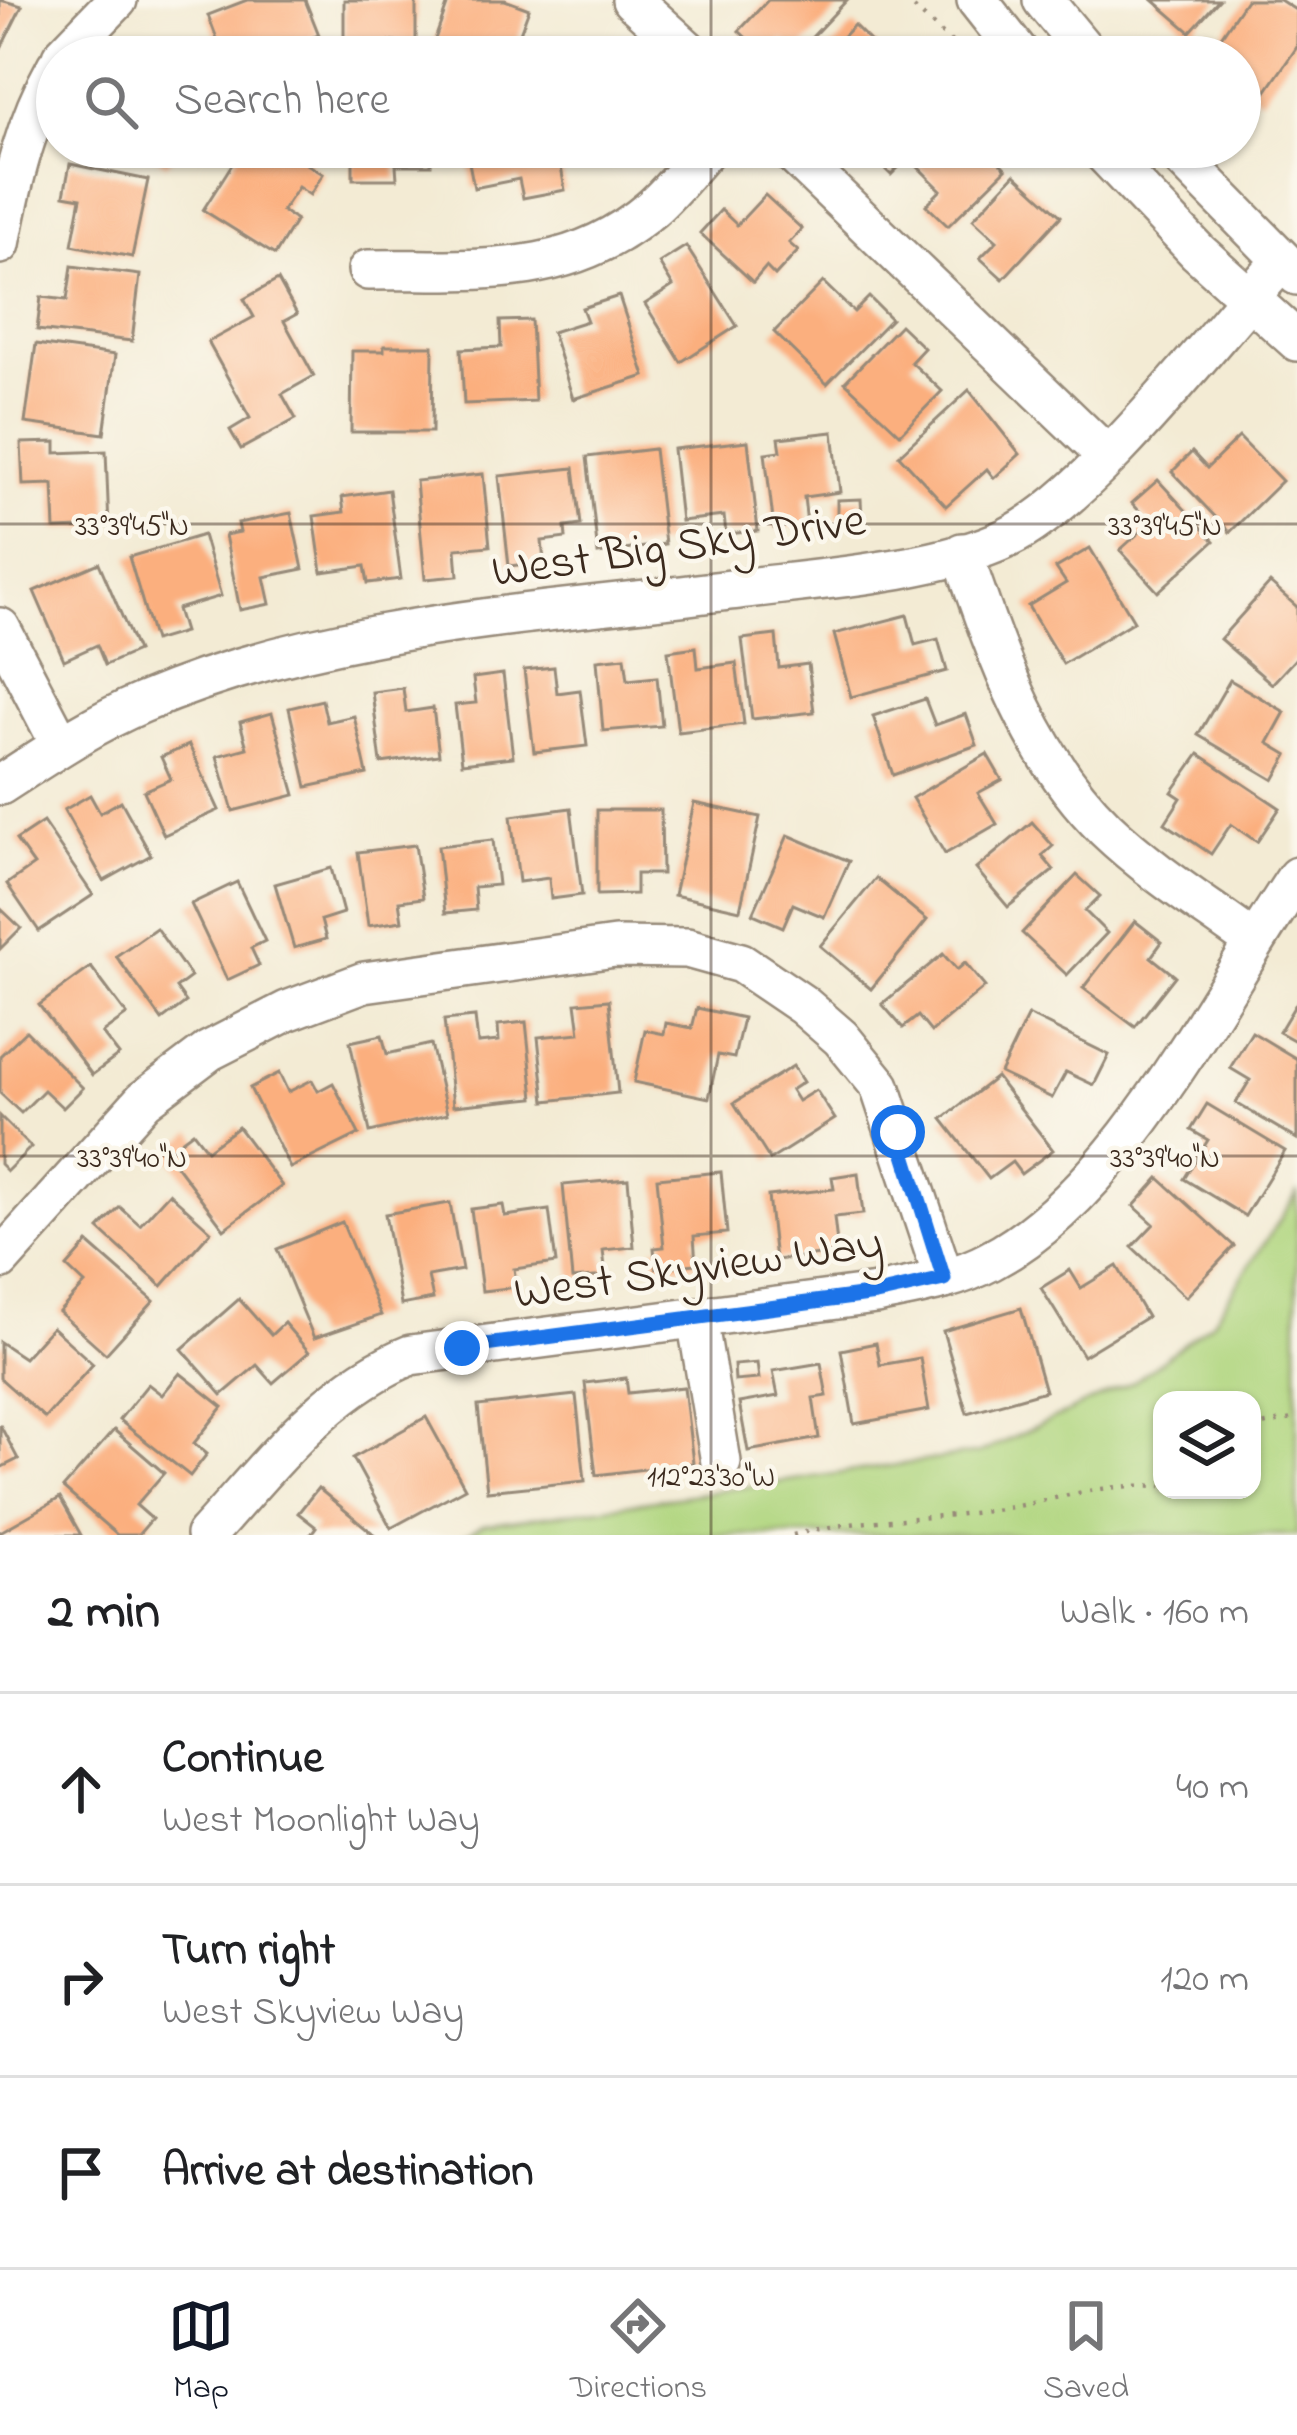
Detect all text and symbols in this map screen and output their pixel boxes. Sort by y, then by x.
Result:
search box [36,36,1261,168]
icon: search [78,69,144,135]
text: Search here [174,69,390,135]
street label: West Big Sky Drive [487,487,871,610]
text: 33°39'45"N [75,506,189,550]
text: 33°39'45"N [1108,506,1222,550]
route start [871,1105,925,1159]
text: 33°39'40"N [77,1138,187,1182]
text: 33°39'40"N [1110,1138,1220,1182]
street label: West Skyview Way [510,1209,888,1330]
route end [435,1321,489,1375]
map controls [1153,1391,1261,1499]
button: layers [1153,1391,1261,1499]
text: 112°23'30"W [647,1457,775,1501]
text: 2 min [48,1576,160,1651]
text: Walk · 160 m [1060,1585,1249,1642]
text: Continue [162,1727,323,1793]
icon: ahead [48,1756,114,1822]
text: 40 m [1176,1760,1249,1817]
text: West Moonlight Way [162,1793,480,1850]
text: Turn right [162,1919,335,1985]
icon: right [48,1948,114,2014]
text: 120 m [1160,1952,1249,2009]
text: West Skyview Way [162,1985,464,2042]
icon: arrive [48,2140,114,2206]
text: Arrive at destination [162,2140,533,2206]
tab: Map [168,2293,234,2413]
tab: Directions [570,2293,707,2413]
tab: Saved [1043,2293,1129,2413]

